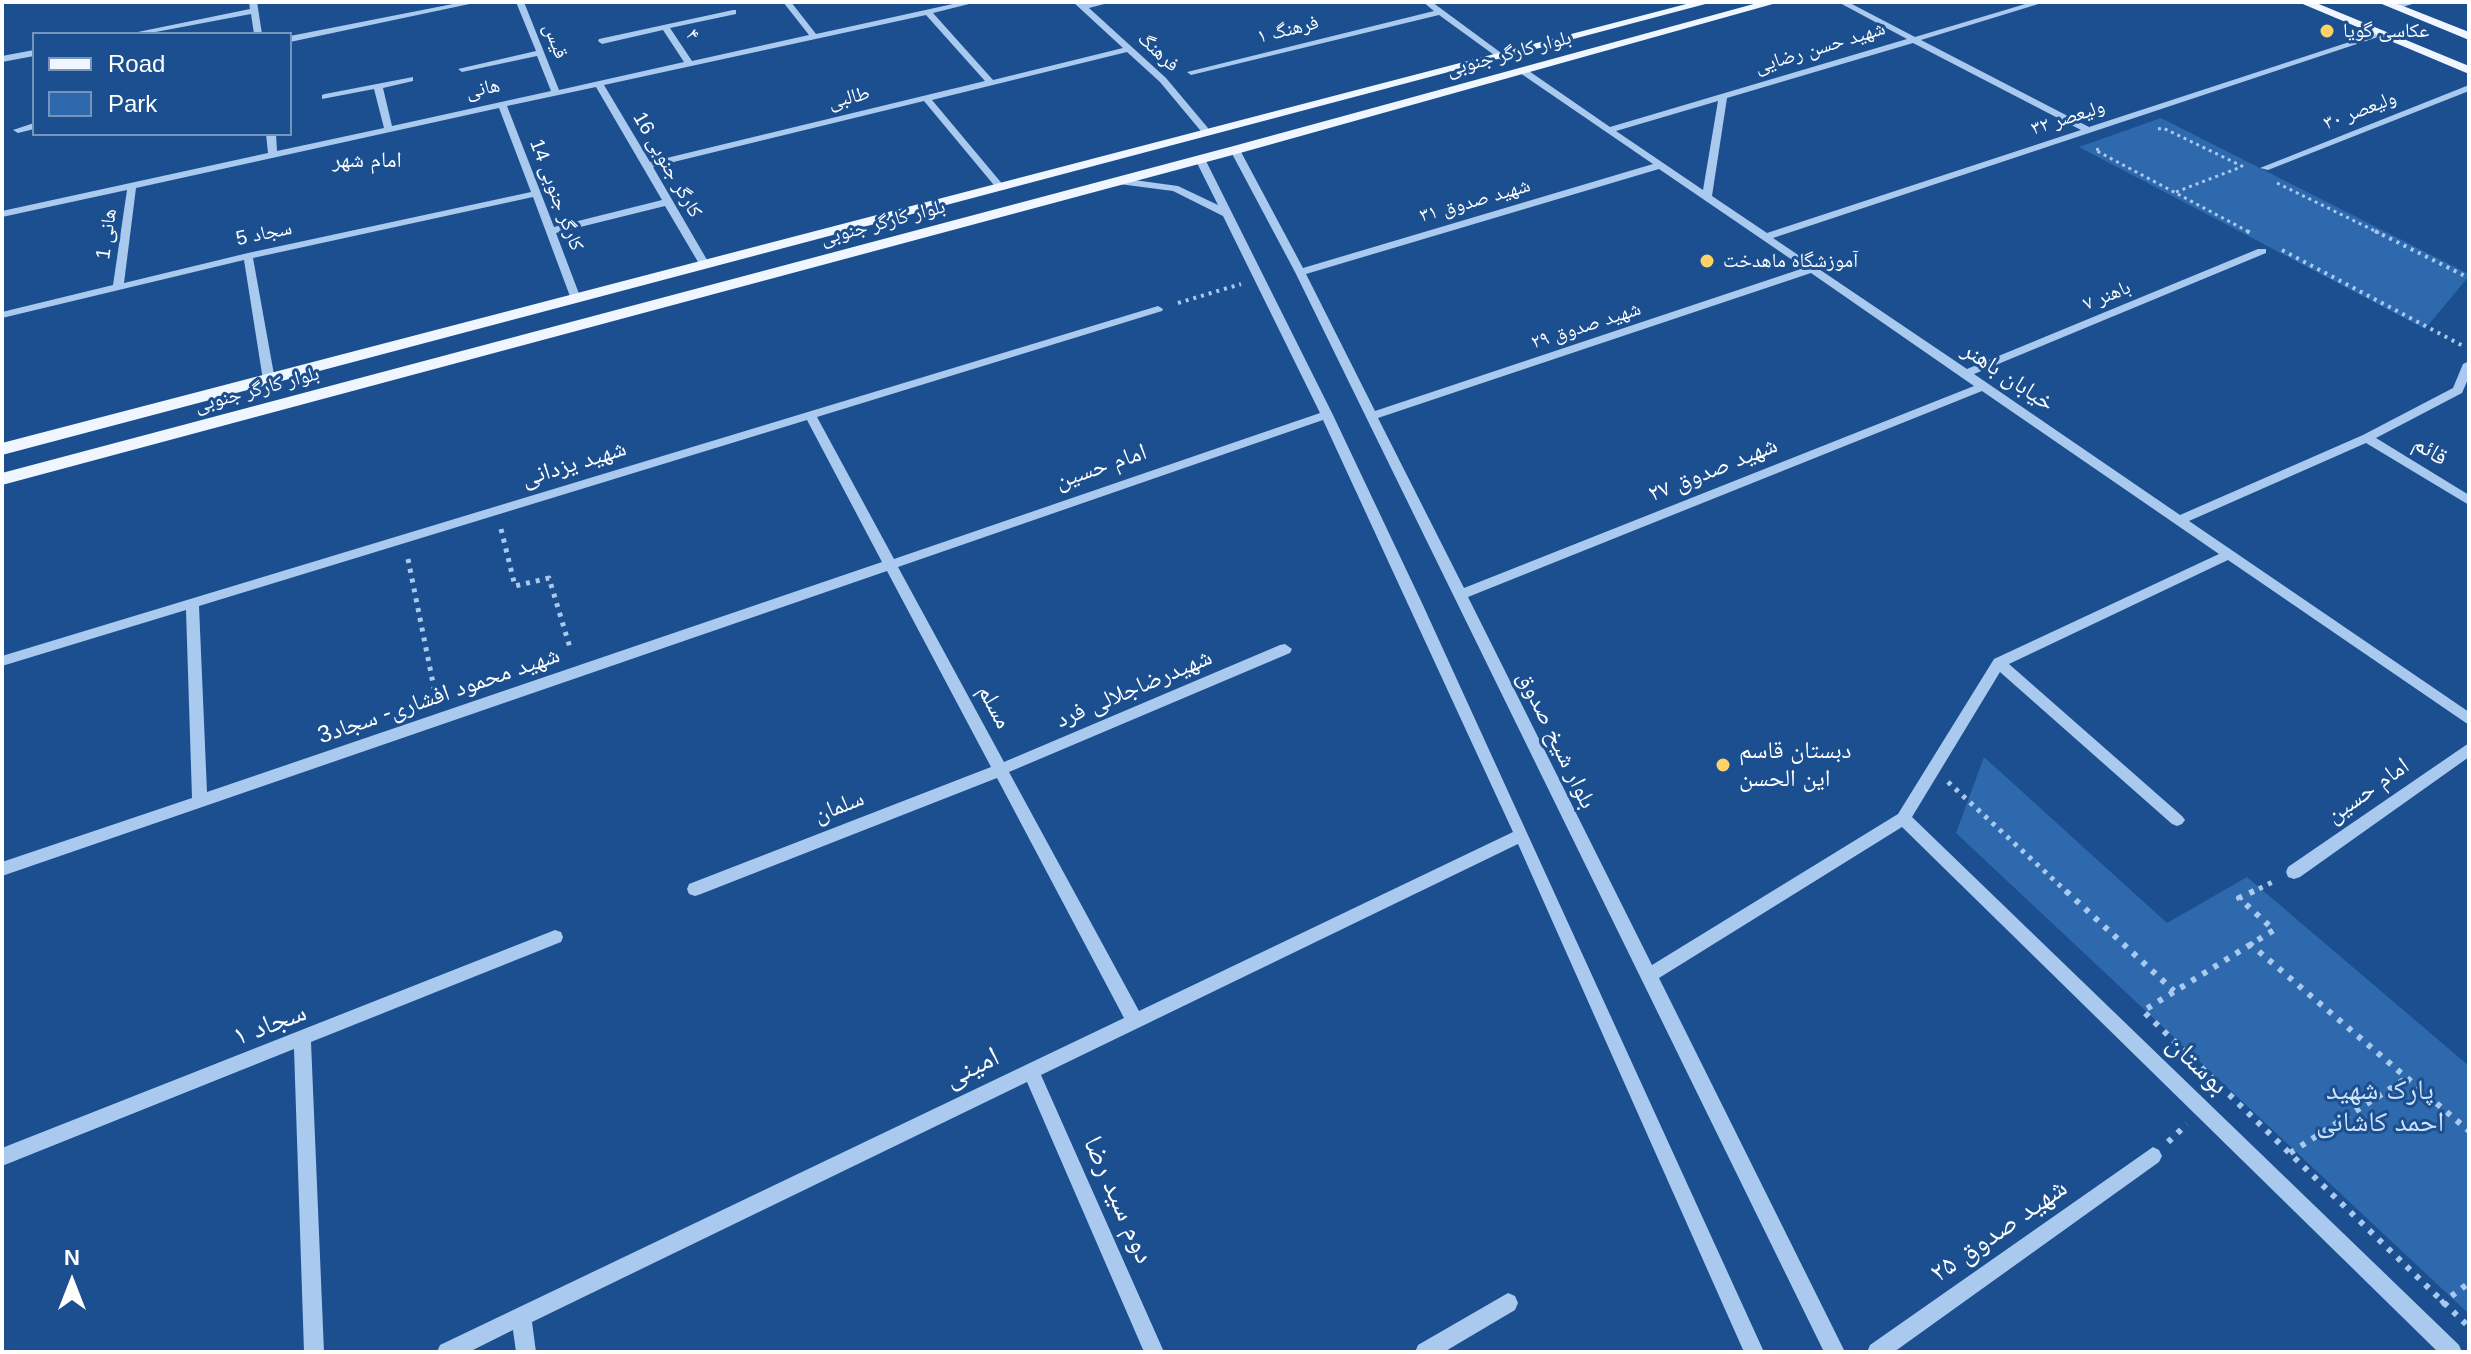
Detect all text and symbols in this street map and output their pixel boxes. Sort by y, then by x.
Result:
street label: فرهنگ ۱ [1255,11,1321,49]
street label: شهید حسن رضایی [1752,17,1888,79]
place label: عکاسی گویا [2343,19,2429,43]
street label: قیس [537,20,573,62]
marker: عکاسی گویا [2318,22,2336,40]
street label: ۴ [679,25,705,45]
street label: بلوار کارگر جنوبی [1444,26,1574,82]
street label: فرهنگ [1132,27,1184,77]
legend [32,32,292,136]
text: Road [108,50,165,77]
street label: هانی [464,74,502,104]
street label: طالبی [826,81,872,115]
street label: ولیعصر ۳۰ [2320,86,2400,136]
text: Park [108,90,157,117]
street label: ولیعصر ۳۲ [2028,95,2108,141]
street label: کارگر جنوبی 16 [627,108,707,222]
street label: کارگر جنوبی 14 [524,136,588,254]
district label: امام شهر [332,148,402,174]
street label: شهید صدوق ۳۱ [1417,174,1533,228]
street label: بلوار کارگر جنوبی [818,195,948,251]
street label: هانی 1 [92,207,122,261]
street label: سجاد 5 [234,216,294,252]
place label: آموزشگاه ماهدخت [1723,249,1858,273]
marker: آموزشگاه ماهدخت [1698,252,1716,270]
street label: باهنر ۷ [2080,276,2134,316]
street label: شهید صدوق ۲۹ [1528,297,1644,355]
street label: خیابان باهنر [1956,336,2060,418]
street label: بلوار کارگر جنوبی [192,362,322,418]
street label: قائم [2407,429,2453,473]
street label: شهید صدوق ۲۷ [1644,431,1782,509]
street label: شهید یزدانی [518,434,630,494]
street label: امام حسین [1051,438,1151,496]
street label: شهید محمود افشاری- سجاد3 [314,641,564,751]
street label: شهیدرضاجلالی فرد [1052,643,1216,735]
street label: بلوار شیخ صدوق [1510,667,1602,813]
street label: مسلم [971,680,1017,734]
place label: دبستان قاسم این الحسن [1739,737,1852,793]
street label: امام حسین [2321,752,2415,830]
marker: دبستان قاسم این الحسن [1714,756,1732,774]
street label: سلمان [810,784,868,830]
street label: سجاد ۱ [228,996,312,1054]
street label: بوستان [2159,1028,2235,1102]
street label: امینی [939,1040,1005,1096]
park label: پارک شهید احمد کاشانی [2316,1074,2444,1140]
street label: دوم سید رضا [1075,1131,1161,1269]
street label: شهید صدوق ۲۵ [1924,1171,2074,1291]
north arrow [32,1242,112,1322]
text: N [64,1245,80,1270]

